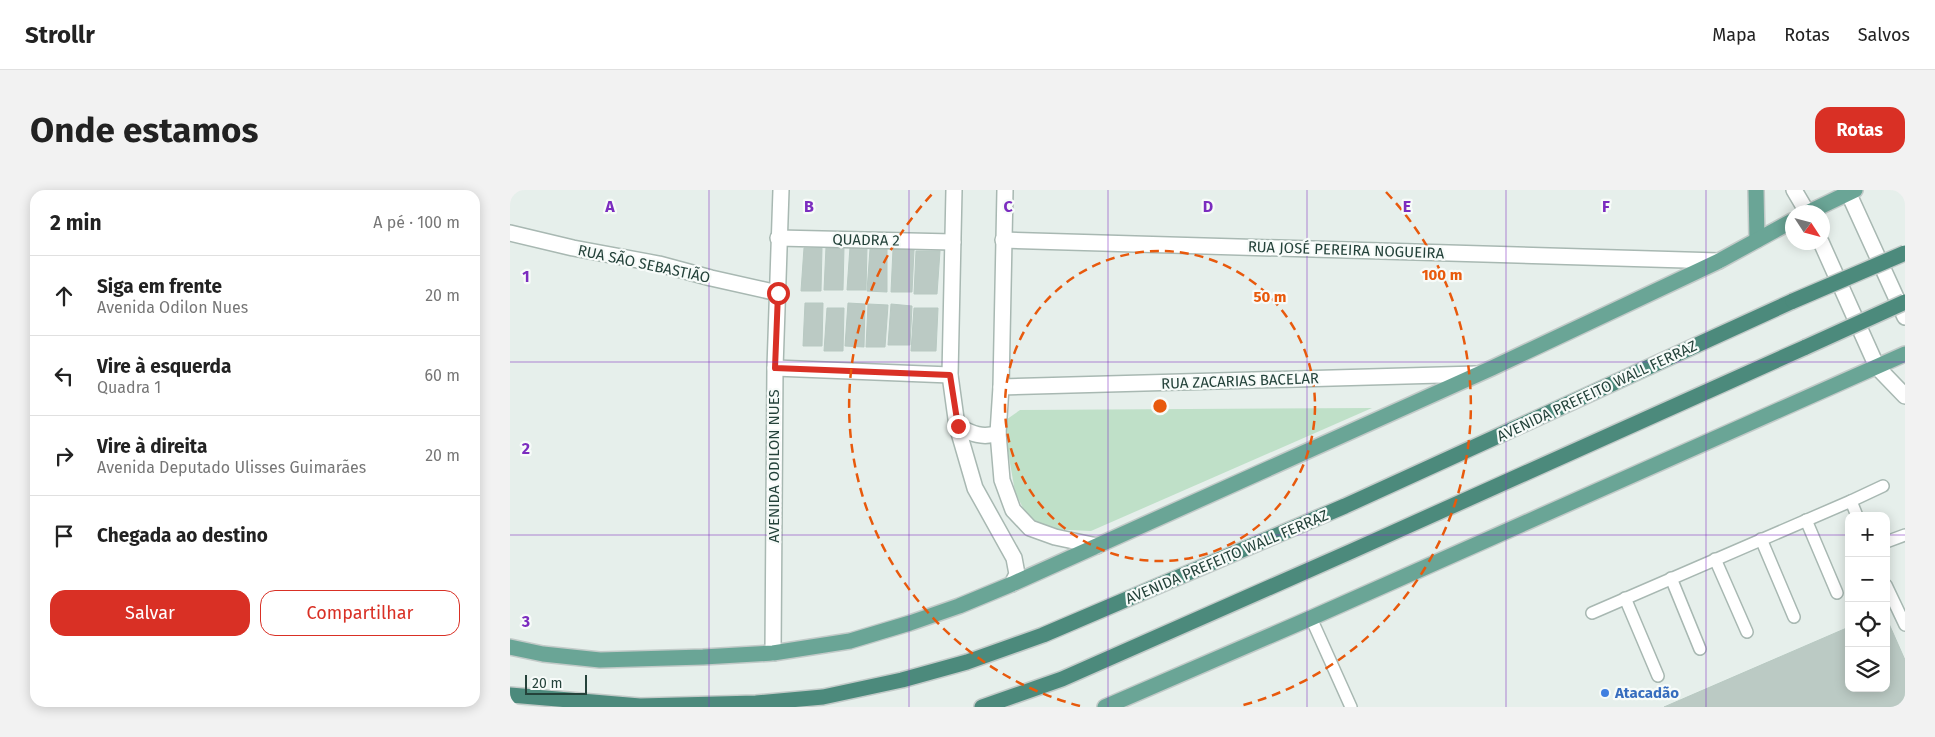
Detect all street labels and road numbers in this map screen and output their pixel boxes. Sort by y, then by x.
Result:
street label: QUADRA 2 [832,230,900,250]
street label: RUA JOSÉ PEREIRA NOGUEIRA [1247,238,1445,262]
street label: RUA SÃO SEBASTIÃO [576,241,712,287]
street label: AVENIDA PREFEITO WALL FERRAZ [1494,337,1700,445]
street label: RUA ZACARIAS BACELAR [1161,369,1319,393]
street label: AVENIDA ODILON NUES [765,389,783,543]
street label: AVENIDA PREFEITO WALL FERRAZ [1123,506,1331,608]

